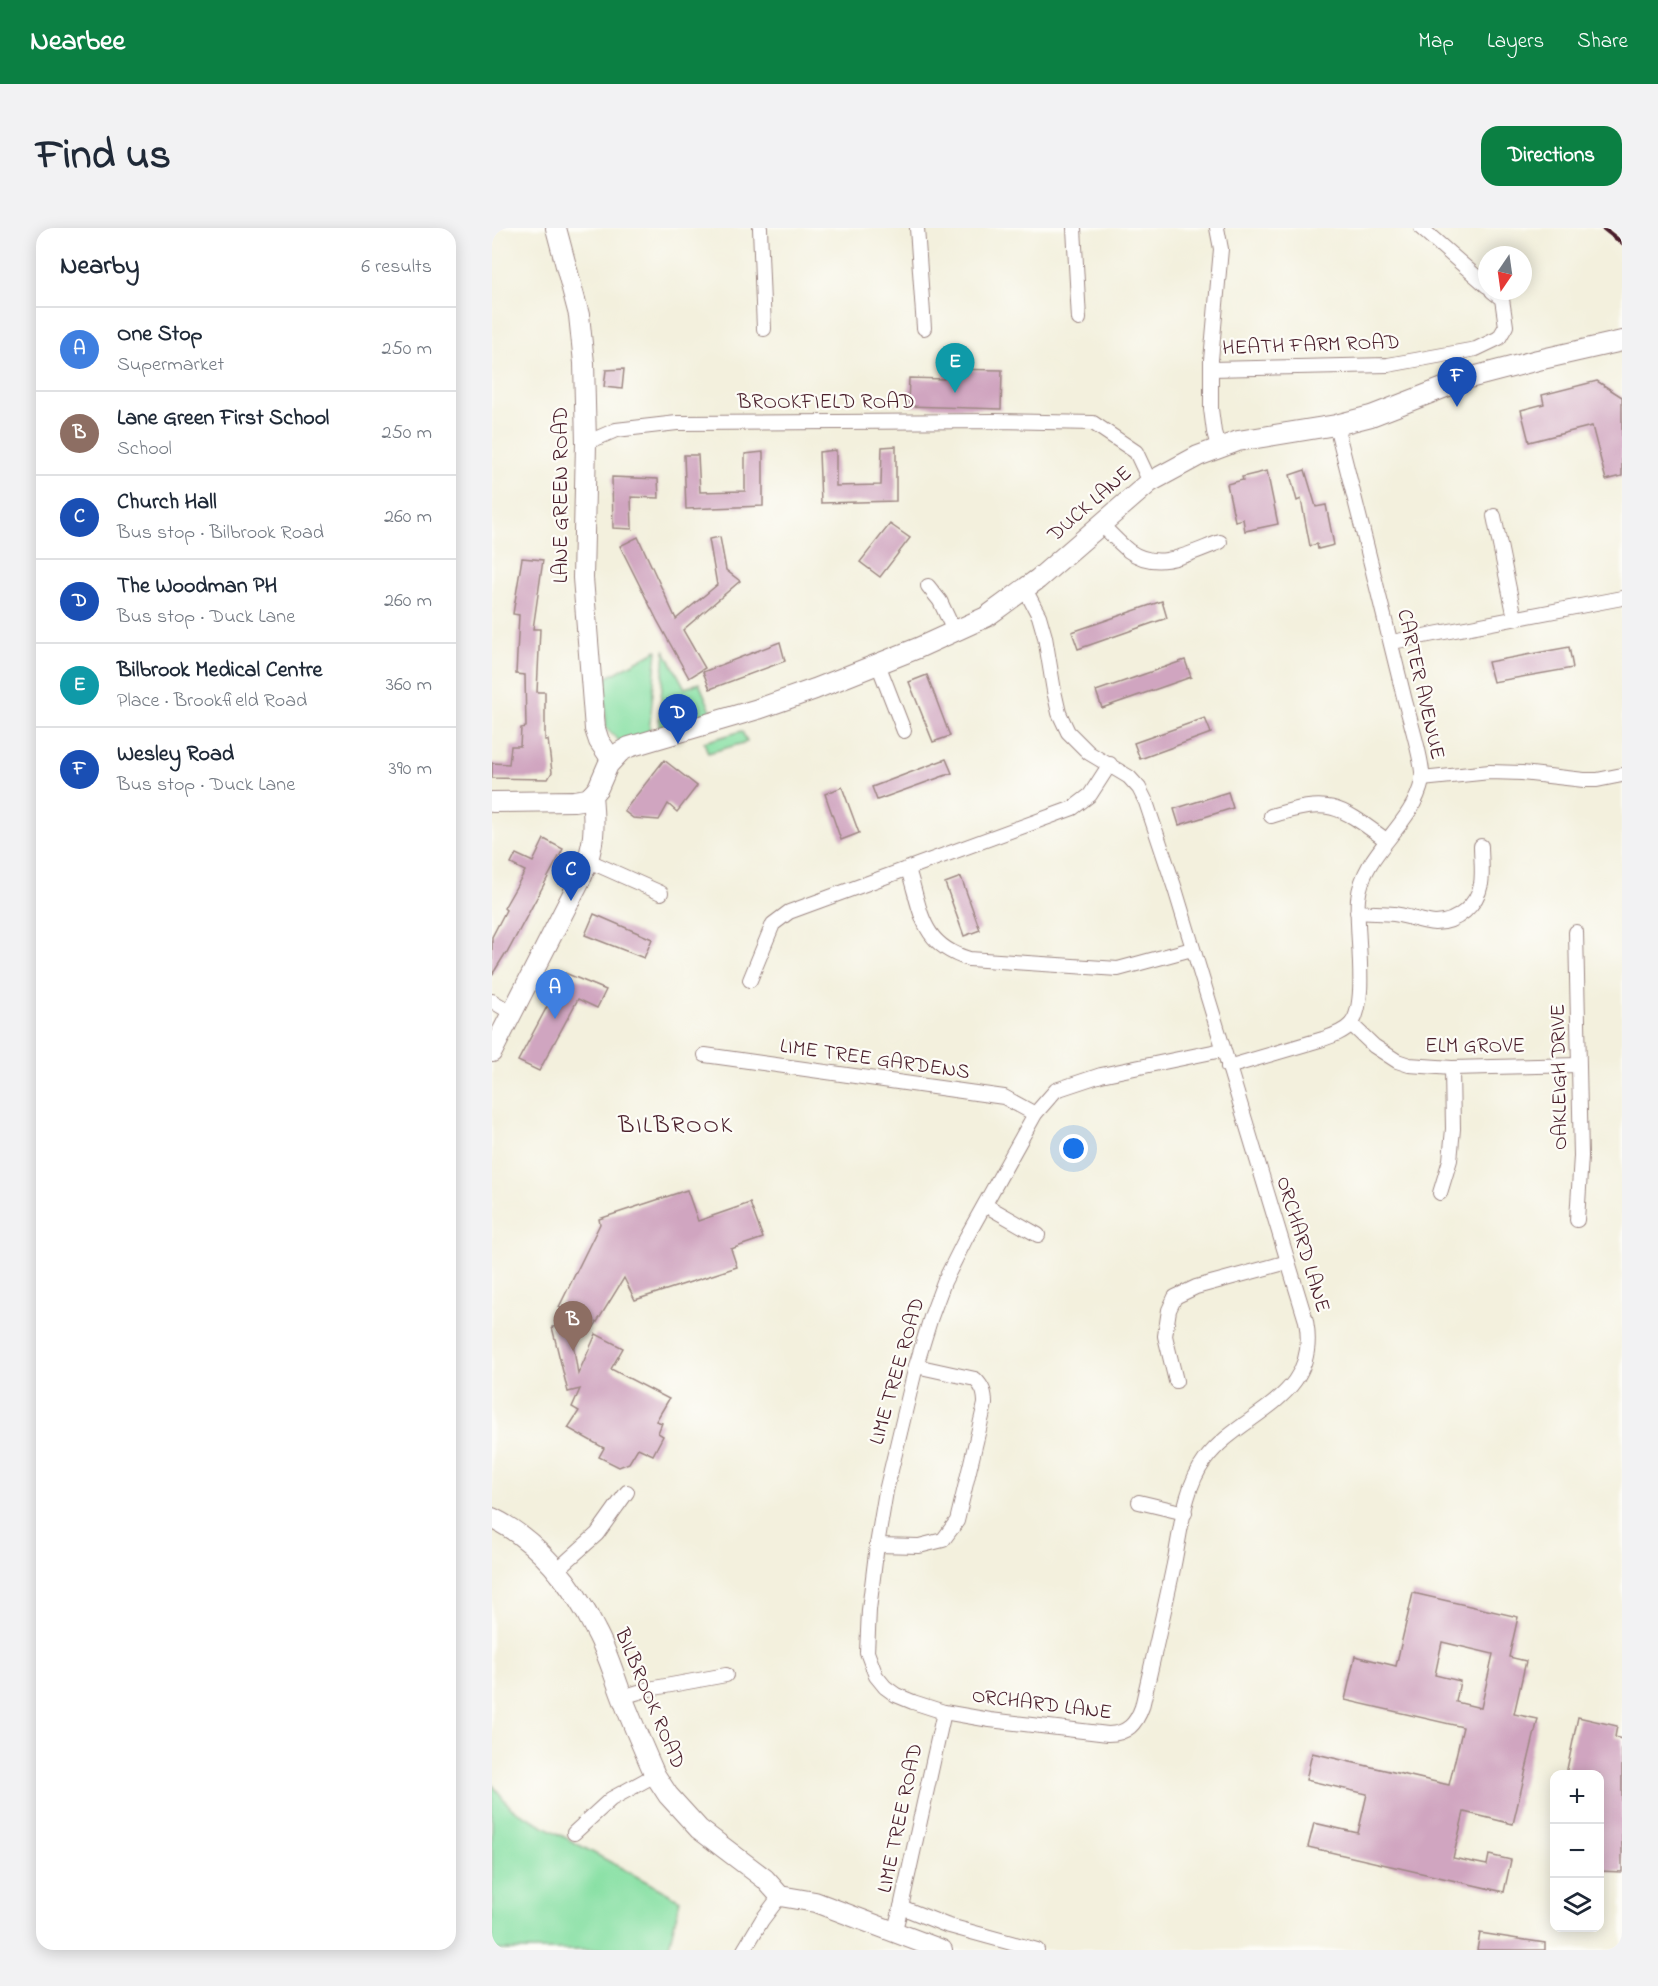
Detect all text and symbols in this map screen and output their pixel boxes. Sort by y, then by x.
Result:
text: Nearbee [30,22,125,63]
text: Map [1418,27,1454,57]
text: Layers [1487,27,1544,57]
text: Share [1577,27,1628,57]
text: Find us [36,126,171,187]
button: Directions [1481,126,1622,186]
north arrow [1478,246,1532,300]
text: Nearby [60,248,139,286]
text: 6 results [361,253,432,282]
text: One Stop [117,319,203,351]
street label: HEATH FARM ROAD [1222,328,1400,364]
text: A [73,335,86,364]
text: 250 m [381,335,432,364]
pin: E [936,344,974,393]
text: Supermarket [117,351,224,380]
pin: F [1438,358,1476,407]
street label: BROOKFIELD ROAD [736,388,915,418]
text: Lane Green First School [117,403,329,435]
street label: LANE GREEN ROAD [547,407,577,583]
text: B [73,419,86,448]
text: 250 m [381,419,432,448]
text: School [117,435,172,464]
street label: DUCK LANE [1041,459,1139,550]
text: Church Hall [117,487,217,519]
text: C [74,503,85,532]
text: 260 m [384,503,432,532]
text: Bus stop · Bilbrook Road [117,519,324,548]
text: The Woodman PH [117,571,277,603]
text: D [72,587,87,616]
text: 260 m [384,587,432,616]
text: Bus stop · Duck Lane [117,603,295,632]
street label: CARTER AVENUE [1388,606,1452,763]
text: Bilbrook Medical Centre [117,655,322,687]
text: E [73,671,86,700]
text: 360 m [386,671,432,700]
text: Place · Brookfield Road [117,687,307,716]
pin: D [658,694,698,744]
text: Wesley Road [117,739,234,771]
text: F [73,755,86,784]
text: 390 m [389,755,432,784]
text: Bus stop · Duck Lane [117,771,295,800]
pin: C [552,852,590,901]
pin: A [536,970,574,1019]
street label: OAKLEIGH DRIVE [1544,1004,1576,1150]
street label: LIME TREE GARDENS [778,1032,972,1088]
street label: ELM GROVE [1425,1032,1525,1062]
district label: BILBROOK [617,1109,734,1144]
your location [1059,1134,1088,1163]
street label: ORCHARD LANE [1267,1173,1337,1316]
street label: LIME TREE ROAD [863,1294,933,1449]
pin: B [554,1302,592,1351]
street label: BILBROOK ROAD [606,1623,692,1774]
street label: ORCHARD LANE [970,1682,1114,1728]
street label: LIME TREE ROAD [871,1741,931,1896]
map controls [1550,1770,1604,1932]
button: + [1550,1770,1604,1824]
button: − [1550,1824,1604,1878]
button: layers [1550,1878,1604,1932]

